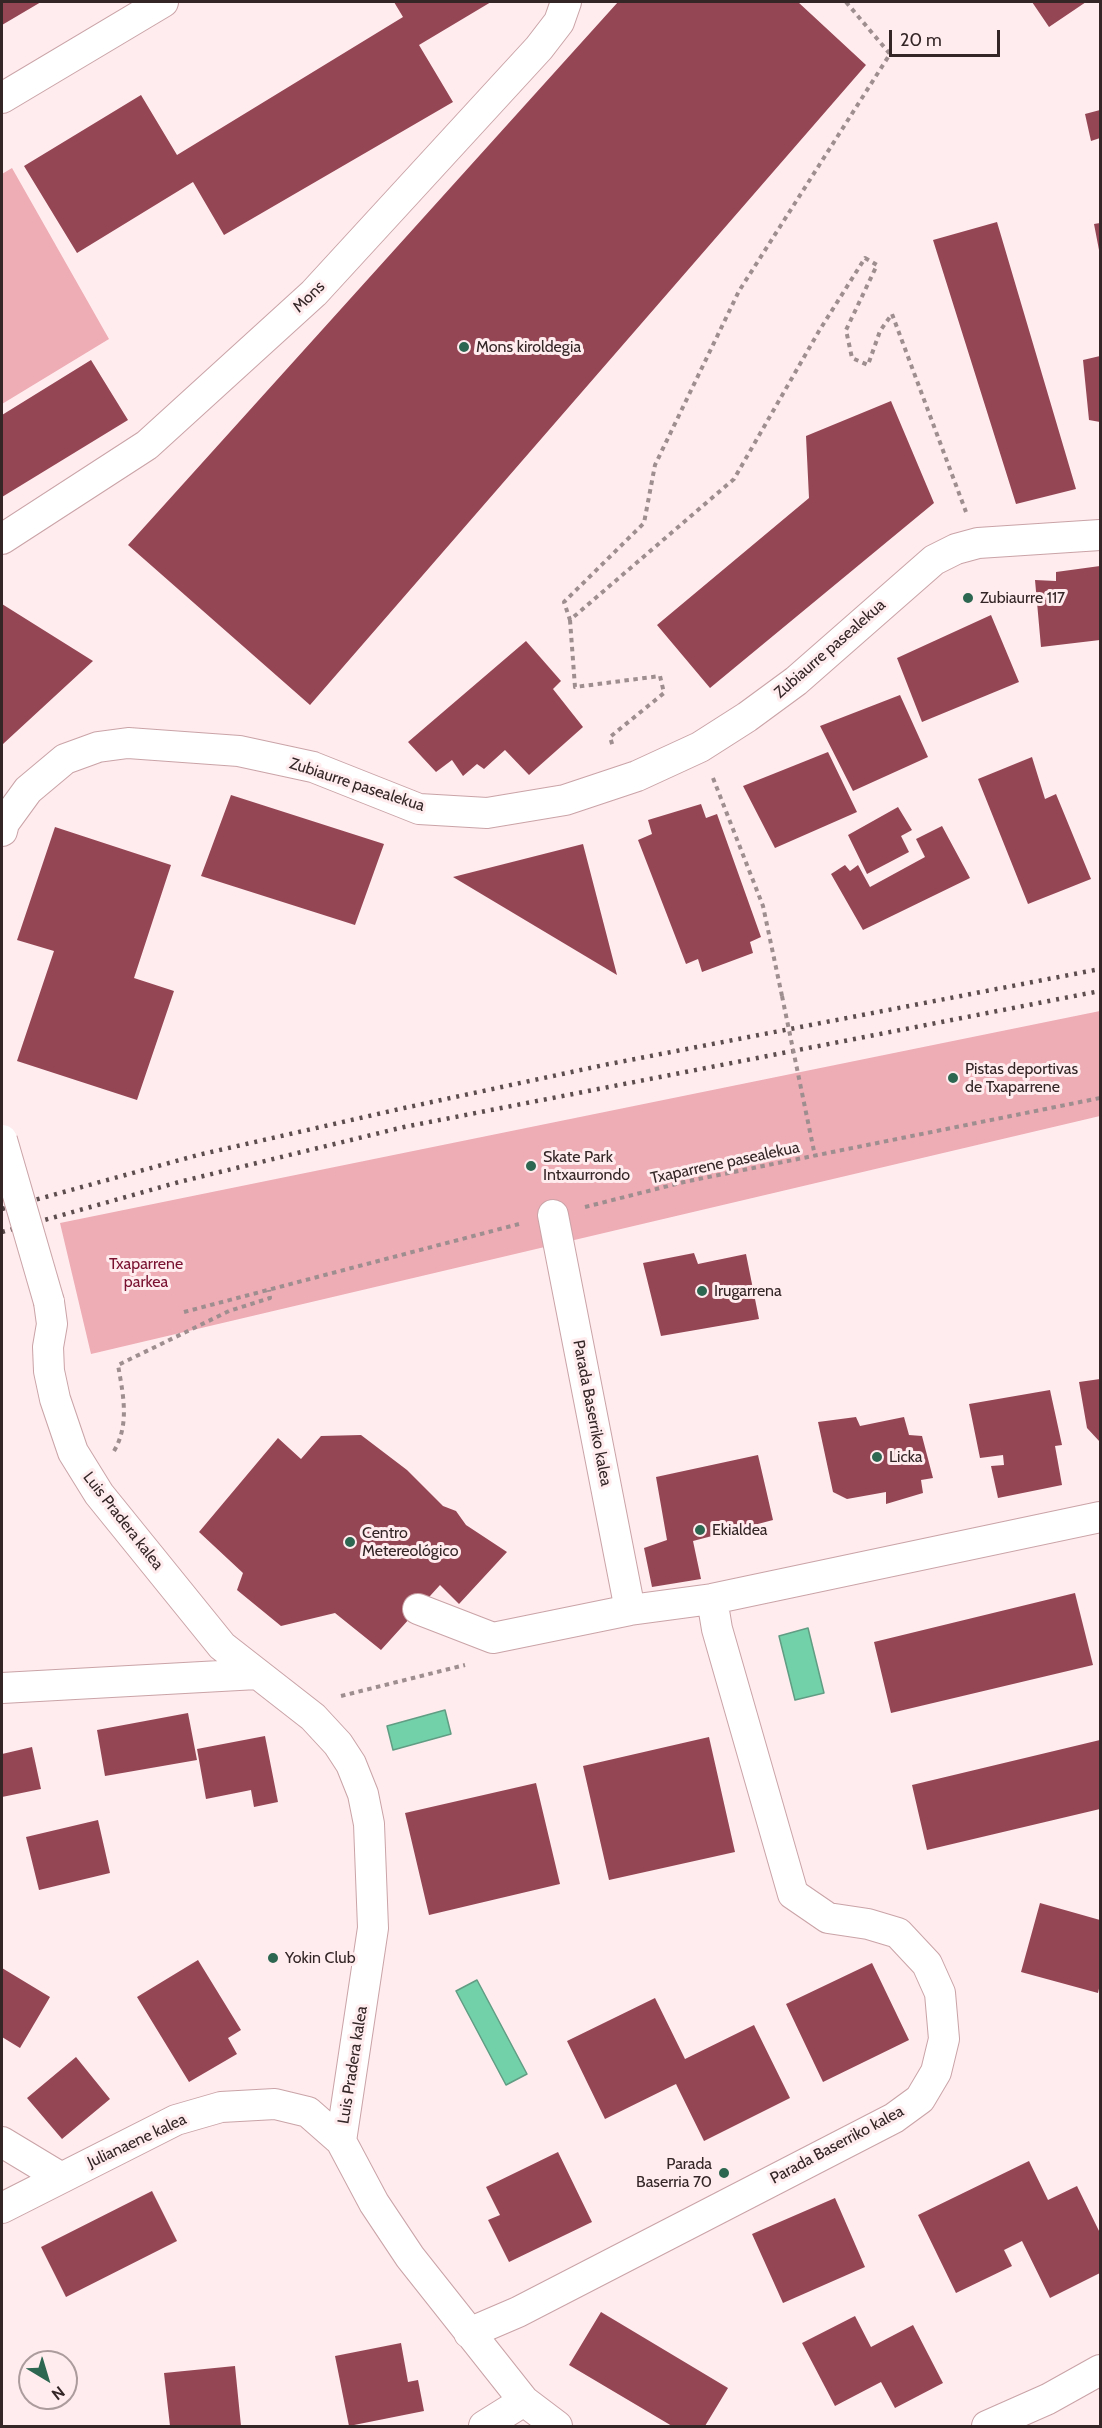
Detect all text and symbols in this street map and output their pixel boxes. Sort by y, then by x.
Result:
scale bar [892,18,1003,56]
text: 20 m [900,29,942,51]
street label: Mons [289,277,329,317]
place label: Mons kiroldegia [476,337,581,357]
marker: Mons kiroldegia [457,340,471,354]
place label: Zubiaurre 117 [980,588,1065,608]
marker: Zubiaurre 117 [961,591,975,605]
street label: Zubiaurre pasealekua [771,596,889,702]
street label: Zubiaurre pasealekua [287,754,427,816]
place label: Pistas deportivas de Txaparrene [965,1059,1078,1097]
marker: Pistas deportivas de Txaparrene [946,1071,960,1085]
street label: Txaparrene pasealekua [649,1138,801,1188]
place label: Skate Park Intxaurrondo [543,1147,630,1185]
marker: Skate Park Intxaurrondo [524,1159,538,1173]
park label: Txaparrene parkea [109,1254,183,1292]
place label: Irugarrena [714,1281,782,1301]
marker: Irugarrena [695,1284,709,1298]
street label: Parada Baserriko kalea [568,1338,616,1488]
place label: Licka [889,1447,922,1467]
marker: Licka [870,1450,884,1464]
street label: Luis Pradera kalea [79,1468,167,1574]
place label: Ekialdea [712,1520,768,1540]
place label: Centro Metereológico [362,1523,458,1561]
marker: Ekialdea [693,1523,707,1537]
marker: Centro Metereológico [343,1535,357,1549]
place label: Yokin Club [285,1948,356,1968]
marker: Yokin Club [266,1951,280,1965]
street label: Luis Pradera kalea [334,2005,372,2125]
street label: Parada Baserriko kalea [767,2102,907,2188]
street label: Julianaene kalea [84,2110,190,2172]
place label: Parada Baserria 70 [636,2154,712,2192]
marker: Parada Baserria 70 [717,2166,731,2180]
north arrow [18,2350,78,2410]
text: N [48,2382,68,2404]

